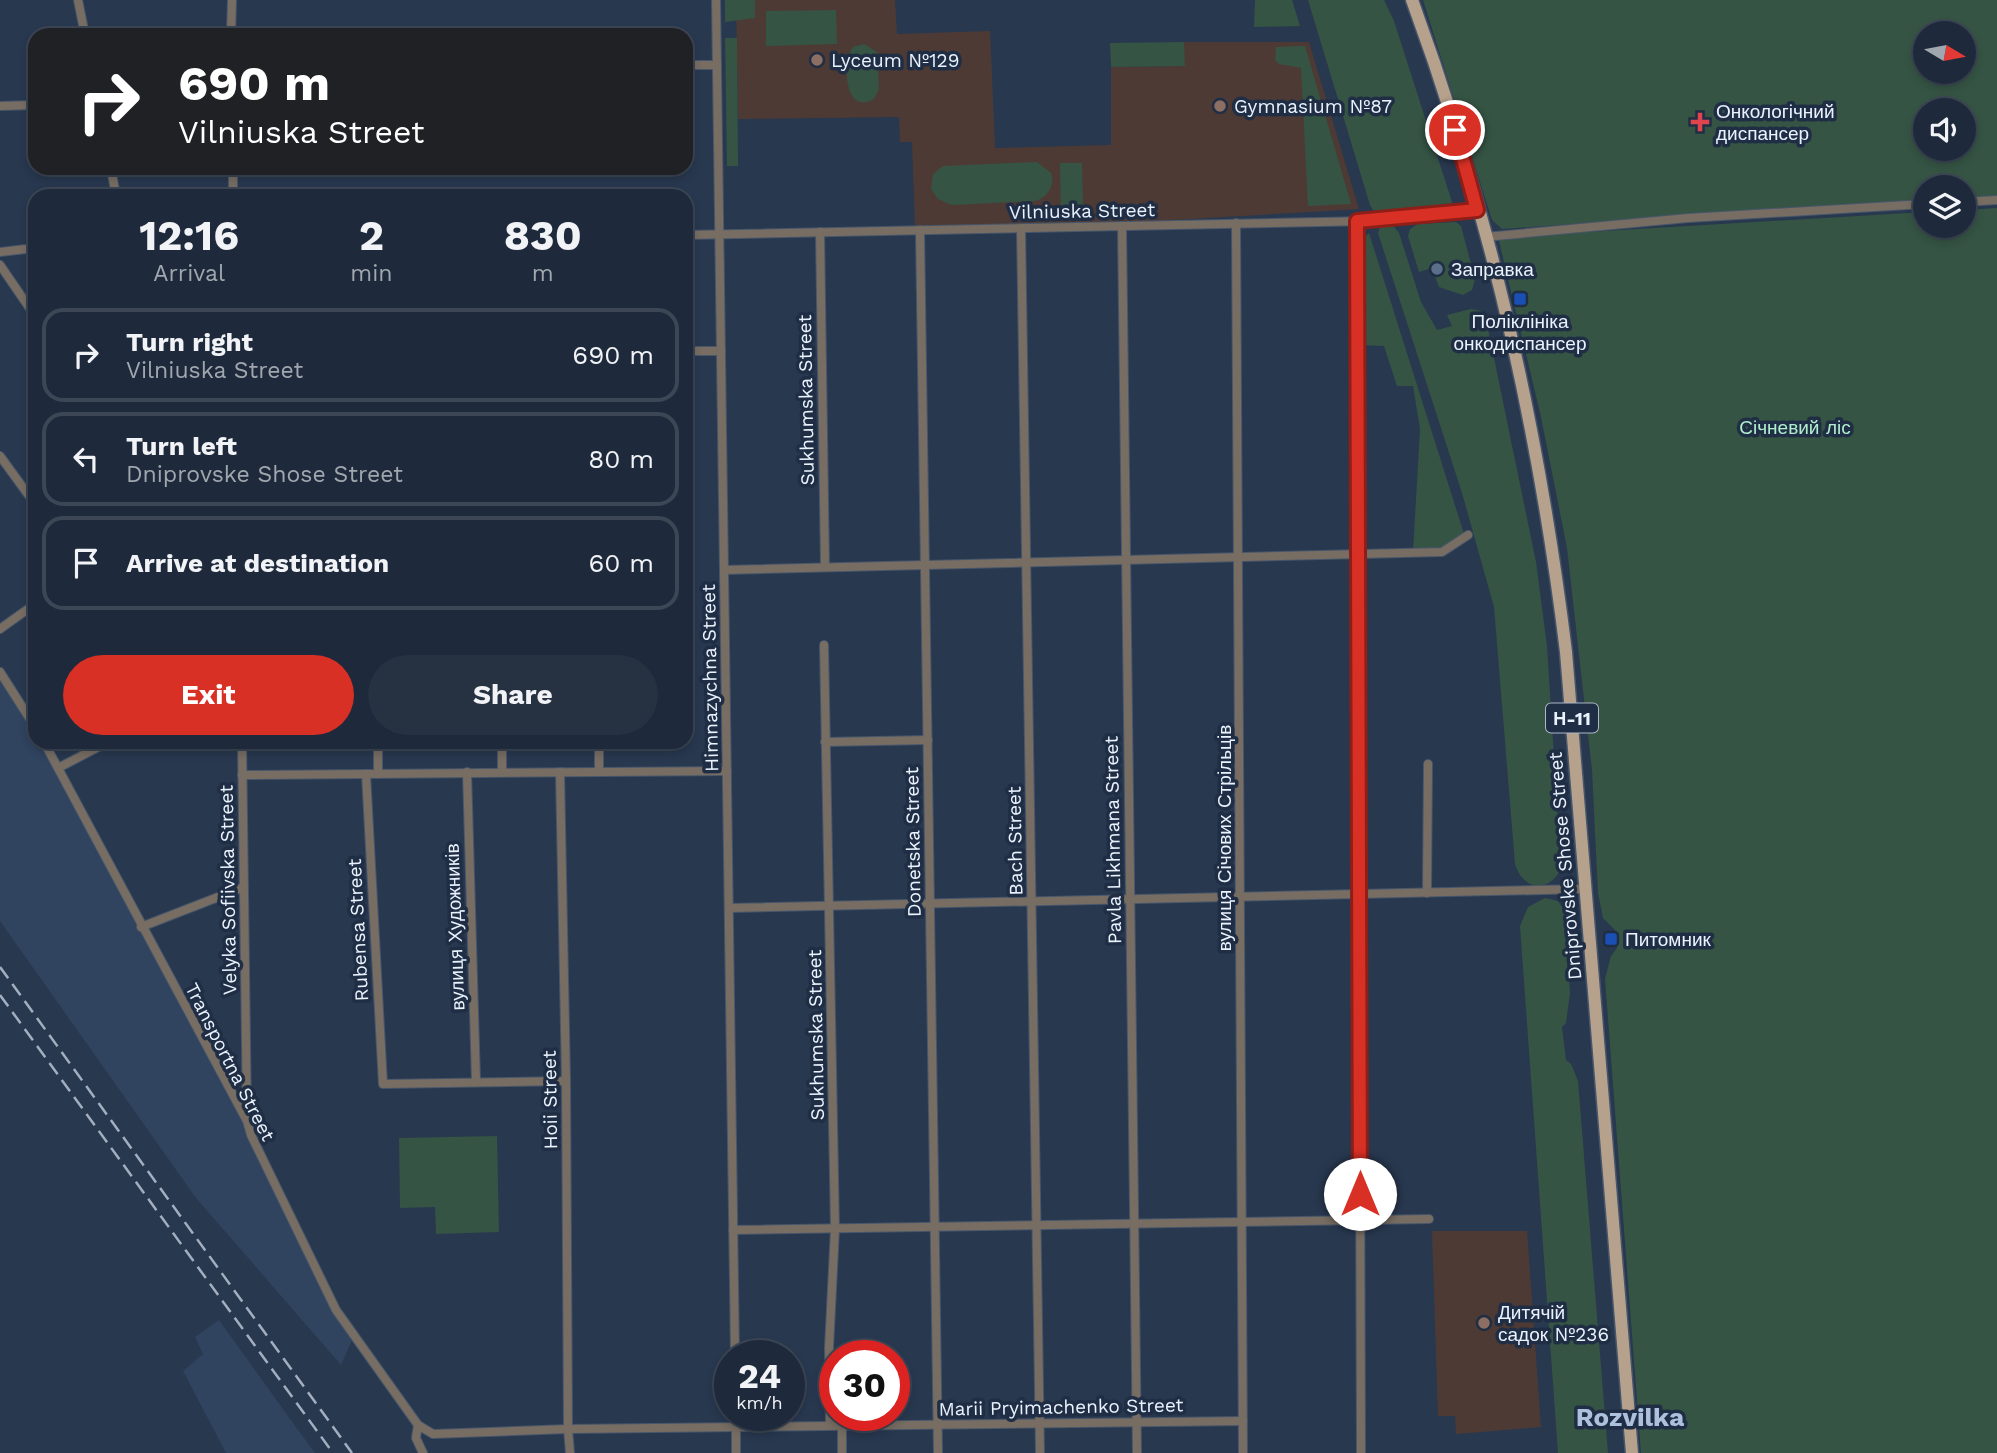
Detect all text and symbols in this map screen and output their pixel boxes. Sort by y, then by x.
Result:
north arrow [1913,21,1976,84]
map controls [1913,21,1976,238]
place label: Lyceum №129 [831,49,959,72]
marker: Lyceum №129 [809,52,825,68]
text: 690 m [178,54,330,112]
icon: right [63,56,154,147]
place label: Gymnasium №87 [1234,95,1392,118]
marker: Gymnasium №87 [1212,98,1228,114]
button: sound [1913,98,1976,161]
pin [1425,100,1485,160]
place label: Онкологічний диспансер [1716,100,1835,145]
icon: arrive [1436,111,1474,149]
marker: Онкологічний диспансер [1690,112,1710,132]
text: Vilniuska Street [178,113,424,151]
button: layers [1913,175,1976,238]
street label: Vilniuska Street [1009,198,1155,224]
text: 12:16 [139,211,239,260]
text: 2 [359,211,384,260]
text: 830 [504,211,582,260]
place label: Заправка [1451,258,1534,281]
text: Arrival [153,260,225,287]
text: min [350,260,393,287]
text: m [532,260,554,287]
marker: Заправка [1429,261,1445,277]
marker: Поліклініка онкодиспансер [1512,291,1528,307]
place label: Поліклініка онкодиспансер [1454,310,1586,355]
street label: Sukhumska Street [793,314,819,486]
text: Turn right [126,327,253,357]
icon: right [67,336,105,374]
text: 690 m [572,340,654,370]
text: Vilniuska Street [126,357,303,384]
park label: Січневий ліс [1739,416,1851,439]
text: Turn left [126,431,237,461]
icon: left [67,440,105,478]
text: 80 m [588,444,654,474]
text: Dniprovske Shose Street [126,461,403,488]
icon: arrive [67,544,105,582]
text: Arrive at destination [126,548,389,578]
text: 60 m [588,548,654,578]
street label: Himnazychna Street [697,584,723,772]
button: Exit [63,655,354,735]
button: Share [368,655,658,735]
road number: Н-11 [1546,704,1598,732]
street label: вулиця Січових Стрільців [1213,725,1236,951]
street label: Pavla Likhmana Street [1100,736,1126,944]
street label: Dniprovske Shose Street [1544,751,1586,981]
street label: Donetska Street [900,767,926,917]
street label: Velyka Sofiivska Street [215,785,241,995]
street label: Bach Street [1003,786,1027,896]
street label: вулиця Художників [441,843,469,1011]
street label: Rubensa Street [343,858,373,1002]
place label: Питомник [1625,928,1711,951]
marker: Питомник [1603,931,1619,947]
street label: Sukhumska Street [803,949,829,1121]
street label: Transportna Street [180,979,280,1145]
street label: Hoii Street [538,1050,562,1150]
position arrow [1323,1157,1397,1231]
place label: Дитячій садок №236 [1498,1301,1609,1346]
marker: Дитячій садок №236 [1476,1315,1492,1331]
speed limit sign: 30 [819,1340,910,1431]
text: 24 [738,1355,781,1397]
text: km/h [736,1392,783,1413]
street label: Marii Pryimachenko Street [938,1393,1184,1421]
district label: Rozvilka [1576,1402,1684,1432]

